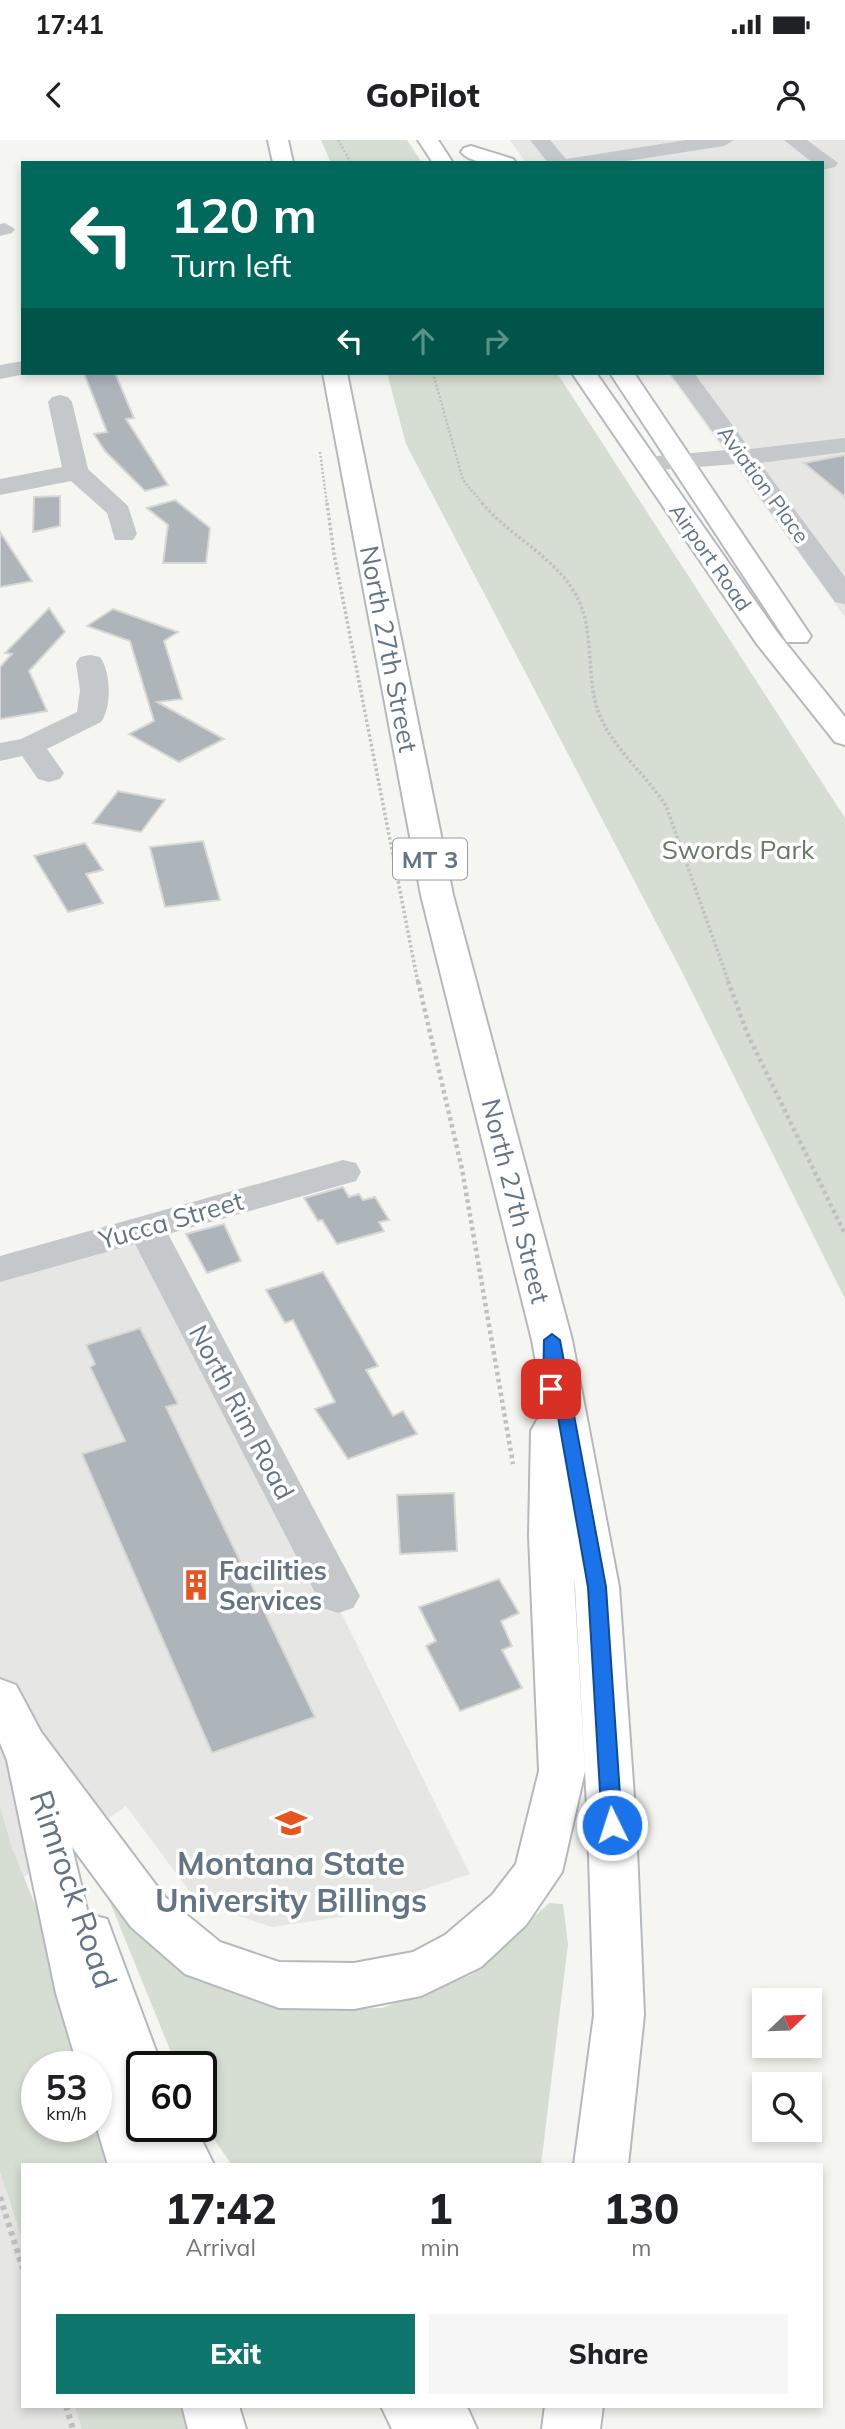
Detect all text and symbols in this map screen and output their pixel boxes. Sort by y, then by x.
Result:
text: 17:41 [35,8,104,41]
text: GoPilot [365,75,480,115]
icon: back [35,76,73,114]
icon: person [772,76,810,114]
text: 120 m [171,184,317,245]
icon: left [56,189,147,280]
text: Turn left [171,245,291,285]
icon: left [331,322,369,360]
icon: ahead [404,322,442,360]
icon: right [477,322,515,360]
street label: Aviation Place [713,420,815,548]
street label: Airport Road [664,498,758,616]
street label: North 27th Street [353,543,425,755]
park label: Swords Park [662,833,815,866]
road number: MT 3 [393,838,467,880]
street label: North 27th Street [475,1095,557,1307]
street label: Yucca Street [94,1184,247,1257]
street label: North Rim Road [182,1319,302,1505]
pin [521,1359,581,1419]
icon: arrive [532,1370,570,1408]
place label: Facilities Services [219,1554,327,1617]
building icon: Facilities Services [179,1568,213,1602]
street label: Rimrock Road [21,1785,127,1993]
position arrow [575,1788,649,1862]
school or university icon: Montana State University Billings [274,1806,308,1840]
place label: Montana State University Billings [155,1843,427,1920]
north arrow [752,1988,822,2058]
map controls [752,1988,822,2142]
speed limit sign: 60 [126,2051,217,2142]
text: 53 [45,2065,88,2109]
button: search [752,2072,822,2142]
text: km/h [46,2102,87,2125]
text: 17:42 [165,2182,277,2235]
text: 1 [427,2182,453,2235]
text: 130 [604,2182,679,2235]
text: Arrival [186,2233,256,2262]
text: min [420,2233,460,2262]
text: m [631,2233,651,2262]
button: Exit [56,2314,415,2394]
button: Share [429,2314,788,2394]

